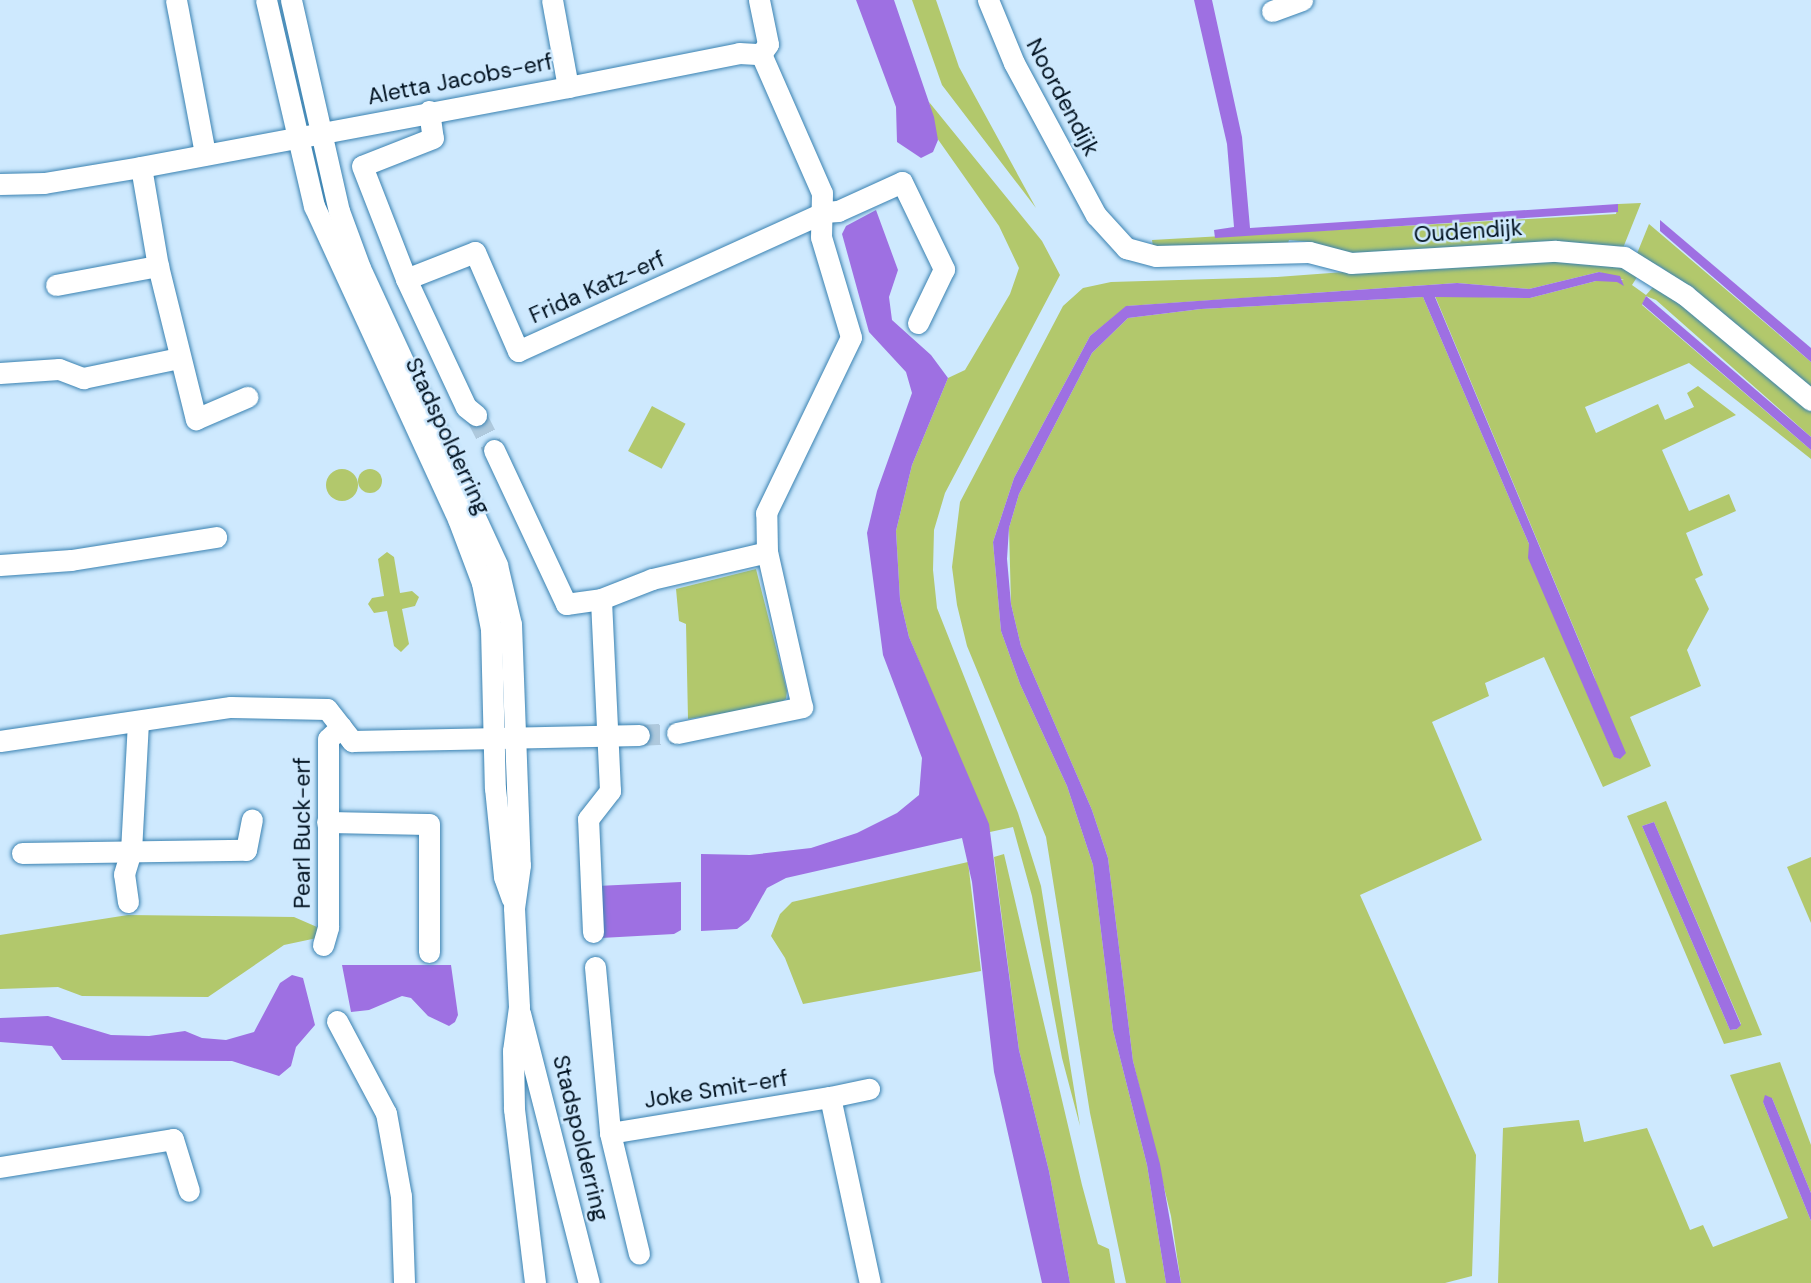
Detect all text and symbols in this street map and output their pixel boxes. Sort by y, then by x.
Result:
street label: Noordendijk [1021,34,1105,160]
street label: Aletta Jacobs-erf [365,47,555,111]
street label: Oudendijk [1413,213,1523,249]
street label: Frida Katz-erf [525,245,669,329]
street label: Stadspolderring [400,353,496,519]
street label: Pearl Buck-erf [288,757,316,909]
street label: Stadspolderring [547,1052,615,1224]
street label: Joke Smit-erf [642,1064,790,1114]

